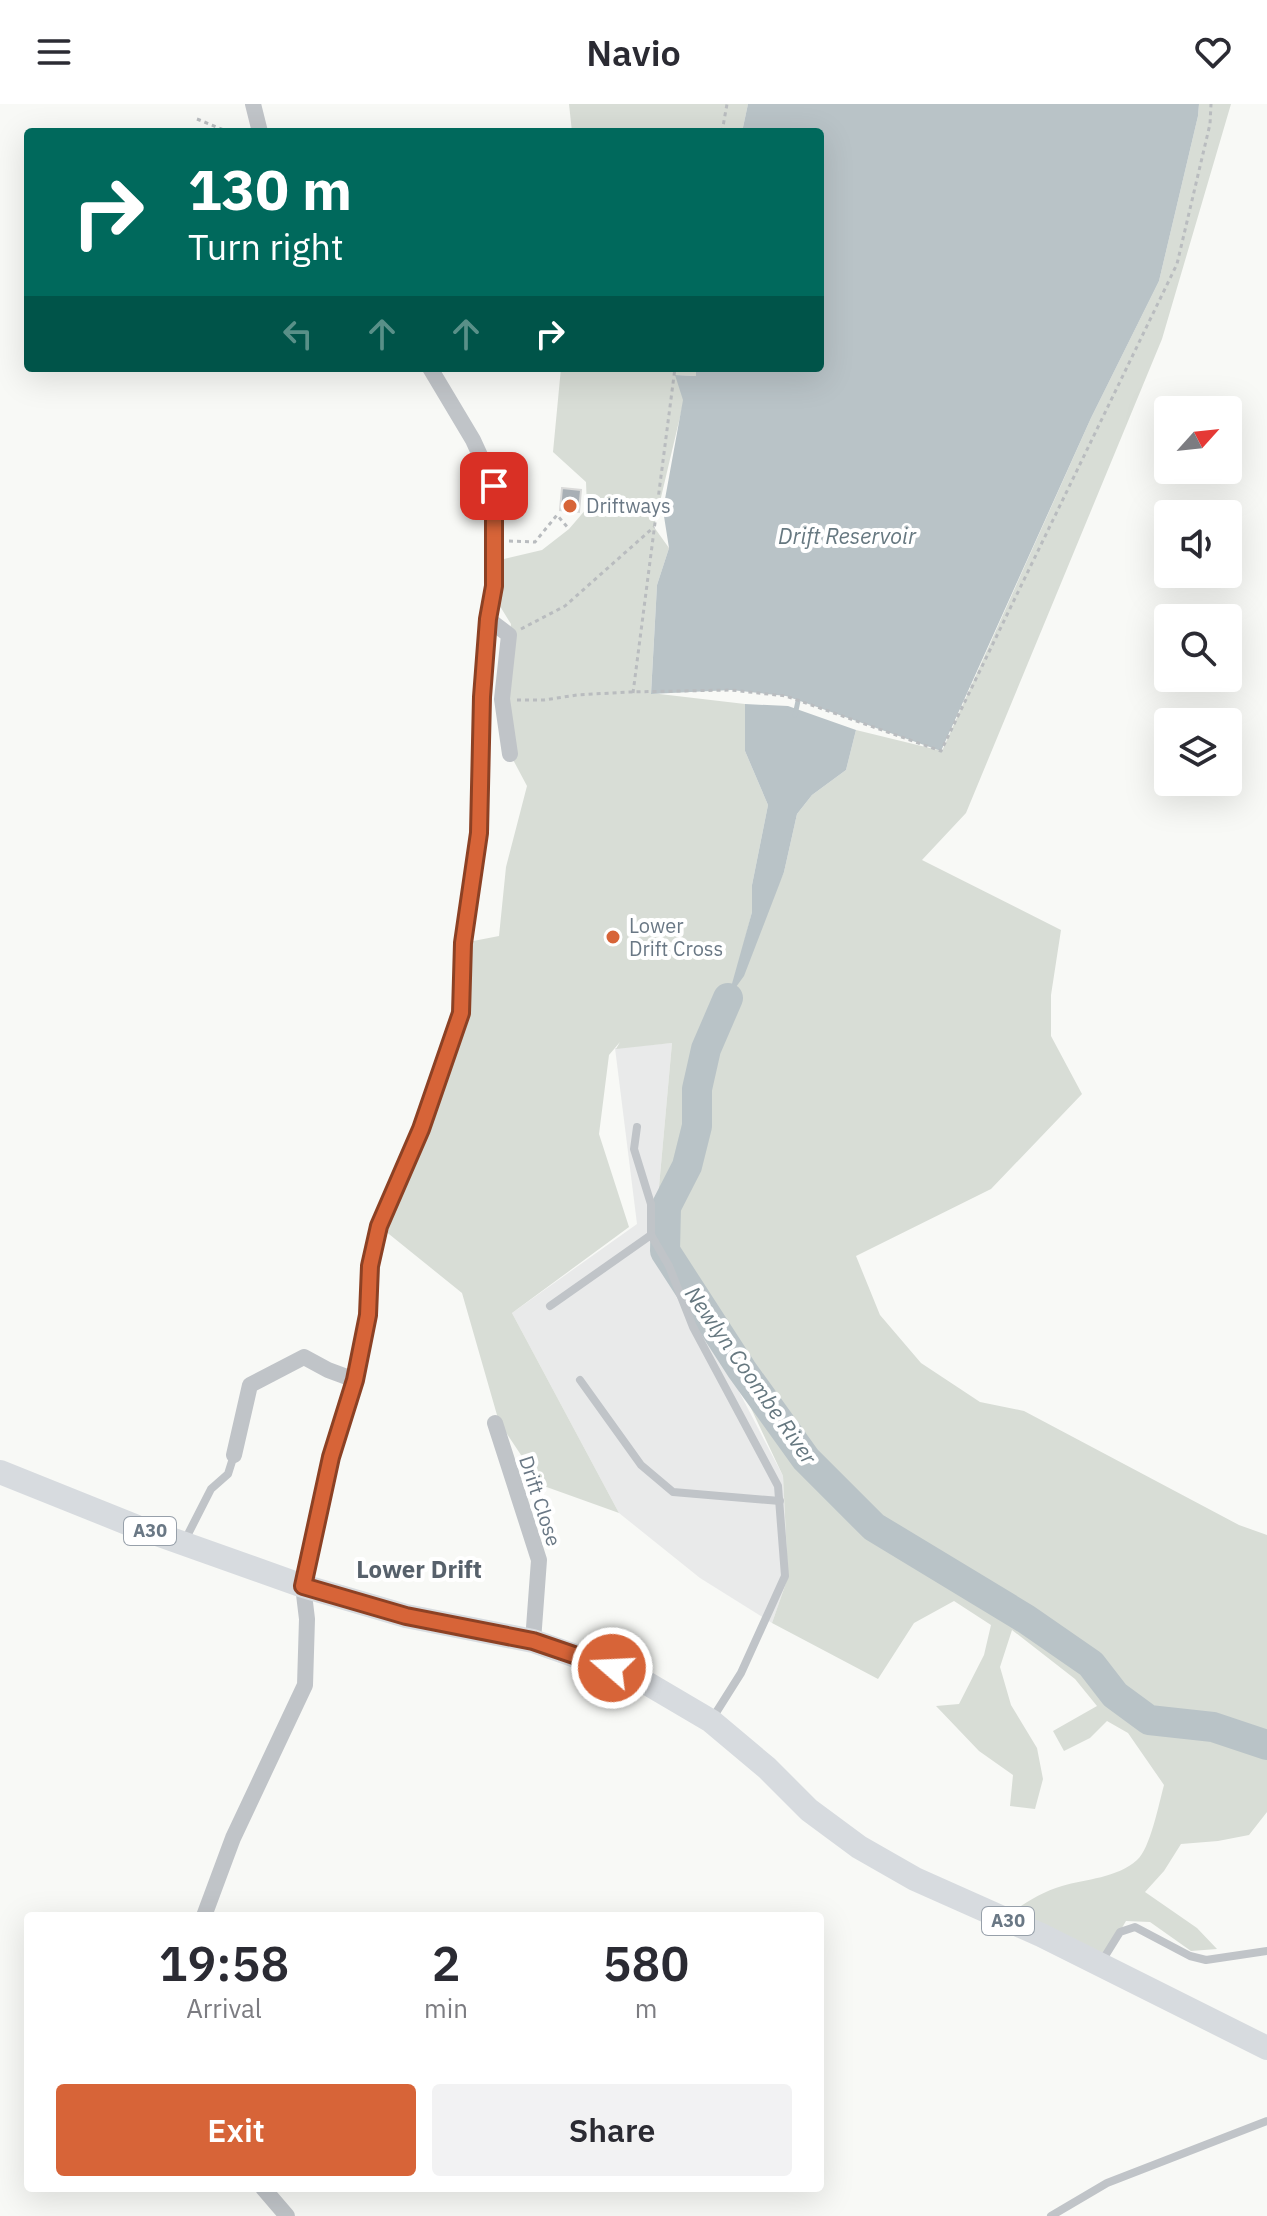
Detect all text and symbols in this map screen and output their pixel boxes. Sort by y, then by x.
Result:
text: Navio [586,29,681,76]
icon: menu [32,30,76,74]
icon: heart [1191,30,1235,74]
text: 130 m [188,153,352,225]
icon: right [56,160,160,264]
text: Turn right [188,223,344,270]
icon: left [276,312,320,356]
icon: ahead [360,312,404,356]
icon: ahead [444,312,488,356]
icon: right [528,312,572,356]
north arrow [1154,396,1242,484]
map controls [1154,396,1242,796]
pin [460,452,528,520]
icon: arrive [472,464,516,508]
place label: Driftways [586,492,671,519]
marker: Driftways [561,497,579,515]
button: sound [1154,500,1242,588]
water label: Drift Reservoir [778,521,917,550]
button: search [1154,604,1242,692]
button: layers [1154,708,1242,796]
place label: Lower Drift Cross [629,912,723,962]
marker: Lower Drift Cross [604,928,622,946]
water label: Newlyn Coombe River [679,1280,824,1470]
street label: Drift Close [513,1452,568,1550]
road number: A30 [124,1517,176,1545]
district label: Lower Drift [356,1553,482,1585]
position arrow [570,1626,654,1710]
road number: A30 [982,1907,1034,1935]
text: 19:58 [159,1932,289,1994]
text: 2 [432,1932,460,1994]
text: 580 [603,1932,689,1994]
text: Arrival [186,1991,262,2025]
text: min [424,1991,468,2025]
text: m [635,1991,657,2025]
button: Exit [56,2084,416,2176]
button: Share [432,2084,792,2176]

